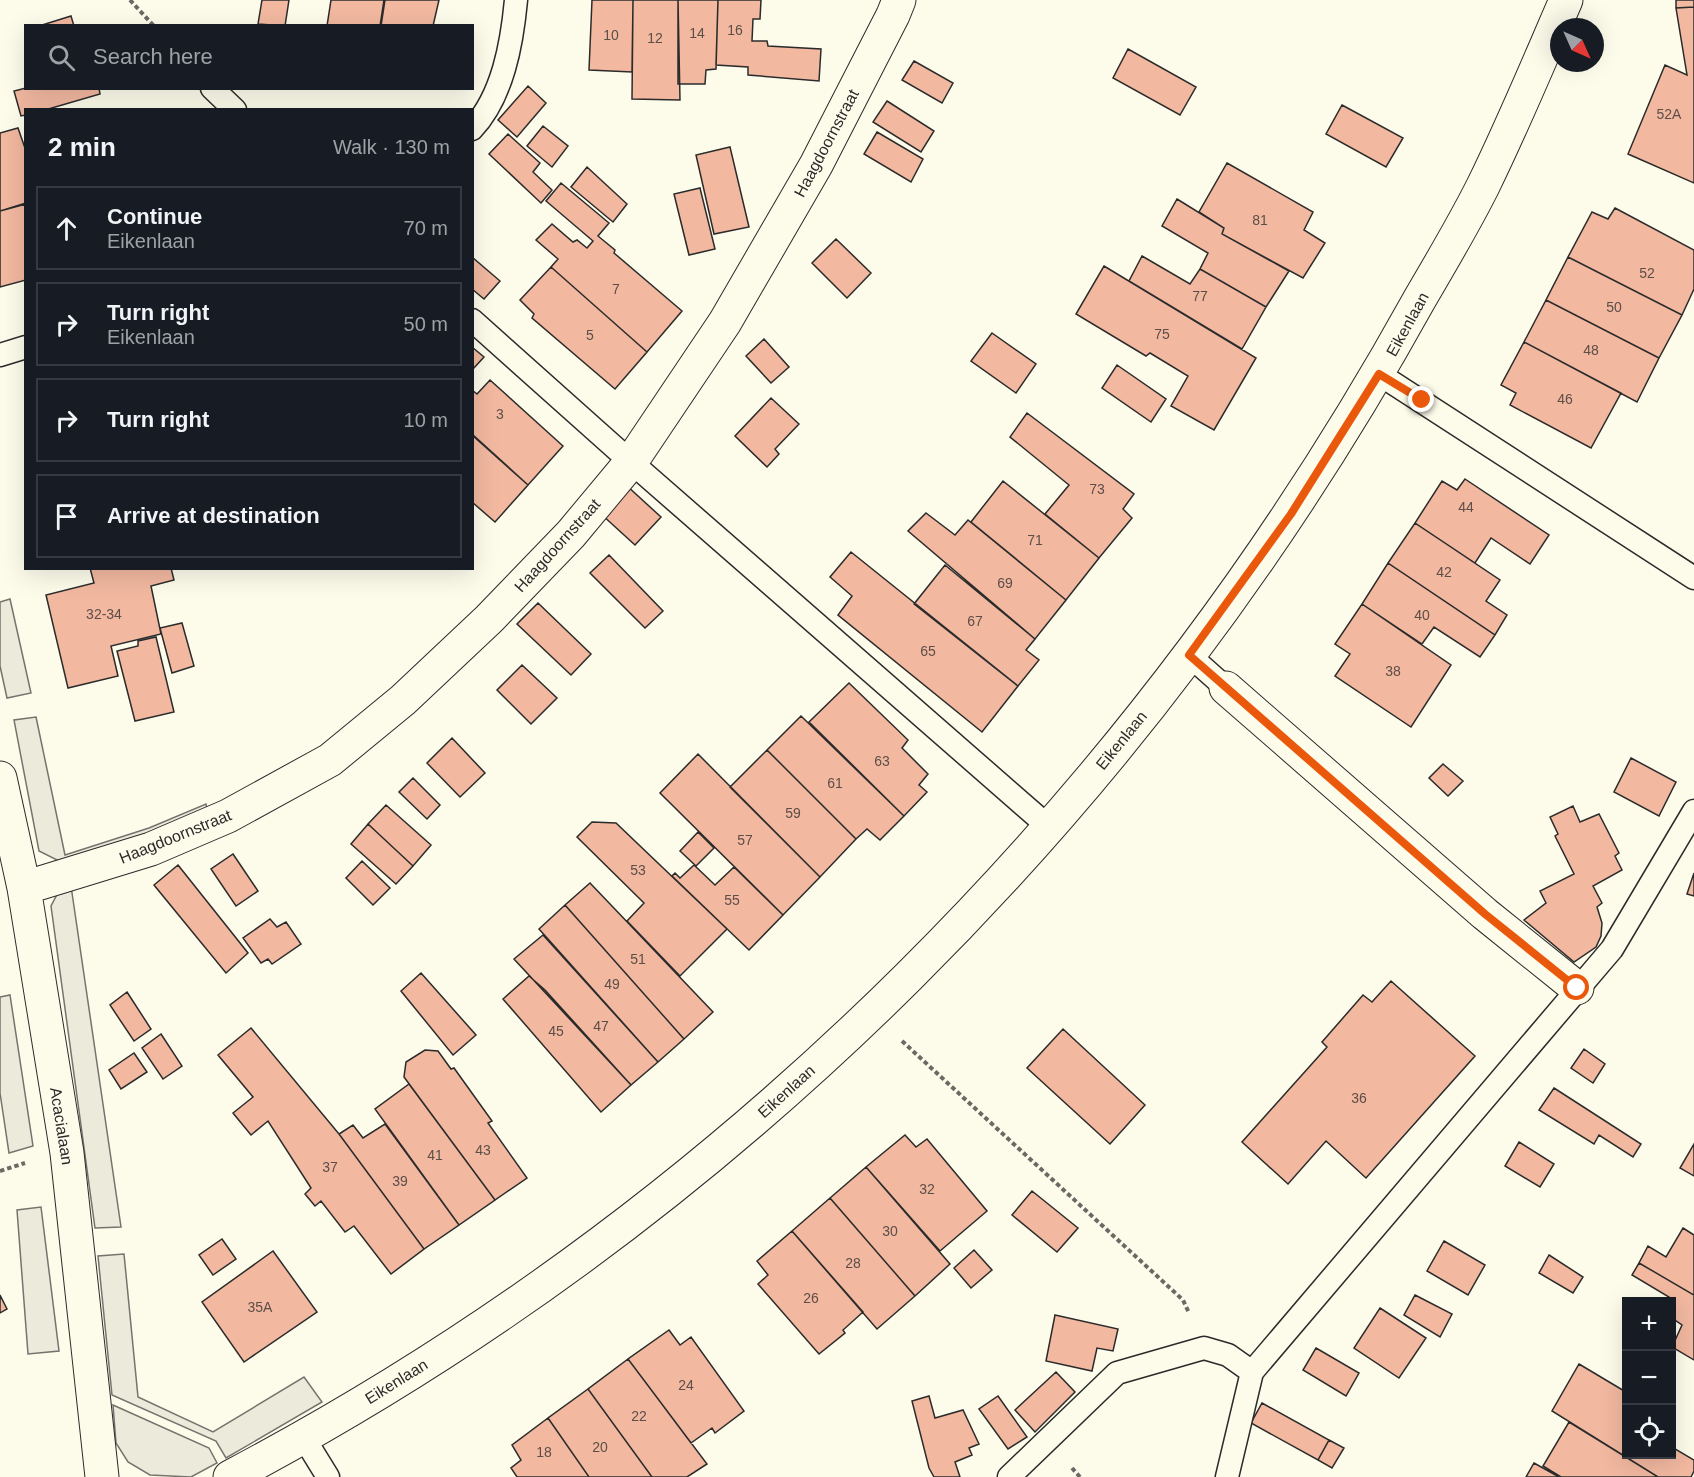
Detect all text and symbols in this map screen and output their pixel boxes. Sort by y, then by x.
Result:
north arrow [1550,18,1604,72]
house number: 16 [727,22,743,38]
search box [24,24,474,90]
house number: 14 [689,25,705,41]
house number: 10 [603,27,619,43]
house number: 12 [647,30,663,46]
icon: search [45,41,78,74]
text: Search here [93,44,213,69]
street label: Haagdoornstraat [791,86,862,200]
house number: 52A [1657,106,1682,122]
text: 2 min [48,132,116,162]
text: Walk · 130 m [333,136,450,158]
text: Continue [107,204,202,229]
icon: ahead [50,212,83,245]
house number: 81 [1252,212,1268,228]
text: 70 m [404,217,448,239]
text: Eikenlaan [107,230,195,252]
house number: 52 [1639,265,1655,281]
house number: 7 [612,281,620,297]
house number: 77 [1192,288,1208,304]
street label: Eikenlaan [1383,289,1432,359]
house number: 50 [1606,299,1622,315]
text: Turn right [107,300,209,325]
icon: right [50,308,83,341]
text: 50 m [404,313,448,335]
text: Eikenlaan [107,326,195,348]
house number: 75 [1154,326,1170,342]
house number: 5 [586,327,594,343]
house number: 48 [1583,342,1599,358]
route end [1408,386,1434,412]
house number: 46 [1557,391,1573,407]
icon: right [50,404,83,437]
house number: 3 [496,406,504,422]
text: Turn right [107,407,209,432]
text: 10 m [404,409,448,431]
house number: 73 [1089,481,1105,497]
street label: Haagdoornstraat [511,495,604,595]
house number: 44 [1458,499,1474,515]
icon: arrive [50,500,83,533]
text: Arrive at destination [107,503,320,528]
house number: 71 [1027,532,1043,548]
house number: 42 [1436,564,1452,580]
house number: 69 [997,575,1013,591]
house number: 32-34 [86,606,122,622]
house number: 40 [1414,607,1430,623]
house number: 67 [967,613,983,629]
house number: 65 [920,643,936,659]
house number: 38 [1385,663,1401,679]
street label: Eikenlaan [1093,708,1150,773]
house number: 63 [874,753,890,769]
house number: 61 [827,775,843,791]
house number: 59 [785,805,801,821]
street label: Haagdoornstraat [117,806,234,867]
house number: 57 [737,832,753,848]
house number: 53 [630,862,646,878]
house number: 55 [724,892,740,908]
house number: 51 [630,951,646,967]
route start [1563,974,1589,1000]
house number: 49 [604,976,620,992]
house number: 47 [593,1018,609,1034]
house number: 45 [548,1023,564,1039]
street label: Eikenlaan [755,1062,818,1121]
street label: Acacialaan [47,1086,76,1166]
house number: 36 [1351,1090,1367,1106]
house number: 43 [475,1142,491,1158]
house number: 41 [427,1147,443,1163]
house number: 37 [322,1159,338,1175]
house number: 39 [392,1173,408,1189]
house number: 32 [919,1181,935,1197]
house number: 30 [882,1223,898,1239]
house number: 28 [845,1255,861,1271]
house number: 26 [803,1290,819,1306]
map controls [1622,1297,1676,1459]
button: + [1622,1297,1676,1351]
house number: 35A [248,1299,273,1315]
button: − [1622,1351,1676,1405]
street label: Eikenlaan [362,1356,431,1407]
house number: 24 [678,1377,694,1393]
button: locate [1622,1405,1676,1459]
house number: 22 [631,1408,647,1424]
house number: 20 [592,1439,608,1455]
house number: 18 [536,1444,552,1460]

